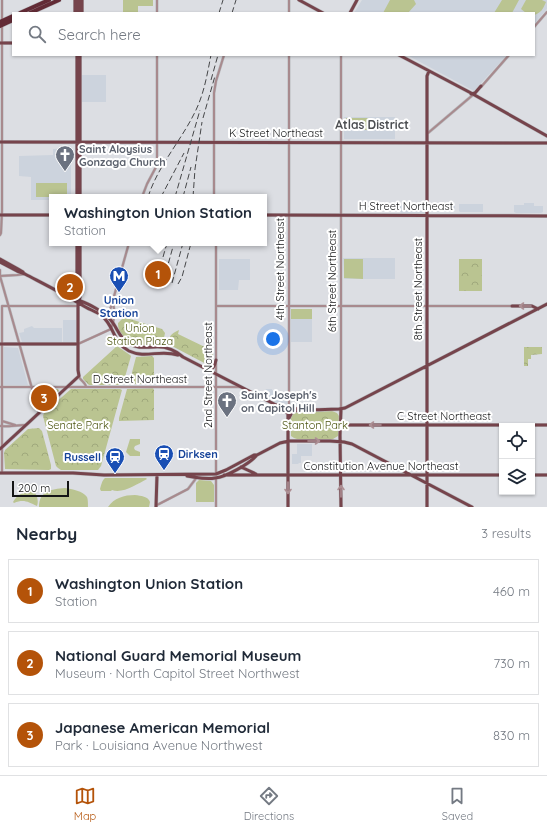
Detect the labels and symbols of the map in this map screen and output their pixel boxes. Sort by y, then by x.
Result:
district label: Atlas District [335,117,409,132]
street label: K Street Northeast [229,126,323,140]
place label: Saint Aloysius Gonzaga Church [79,142,166,169]
church icon: Saint Aloysius Gonzaga Church [54,144,76,172]
street label: H Street Northeast [359,199,454,213]
street label: 4th Street Northeast [273,217,287,320]
street label: 6th Street Northeast [325,229,339,332]
street label: 8th Street Northeast [411,237,425,340]
pin: 1 [145,259,171,289]
metro station icon: Union Station [108,265,130,293]
pin: 2 [57,272,83,302]
place label: Union Station [100,293,138,320]
one-way arrow [519,302,532,310]
park label: Union Station Plaza [107,321,173,348]
street label: 2nd Street Northeast [201,322,215,428]
your location [263,329,283,349]
street label: D Street Northeast [93,372,188,386]
pin: 3 [31,383,57,413]
place label: Saint Joseph's on Capitol Hill [241,388,317,415]
church icon: Saint Joseph's on Capitol Hill [216,390,238,418]
street label: C Street Northeast [397,409,491,423]
park label: Senate Park [47,418,109,432]
park label: Stanton Park [282,418,348,432]
one-way arrow [369,421,382,429]
one-way arrow [307,437,320,445]
station icon: Dirksen [153,443,175,471]
station icon: Russell [104,446,126,474]
place label: Dirksen [178,447,218,461]
place label: Russell [64,450,101,464]
street label: Constitution Avenue Northeast [304,459,459,473]
scale bar [12,479,69,498]
one-way arrow [285,481,292,494]
one-way arrow [337,485,345,498]

